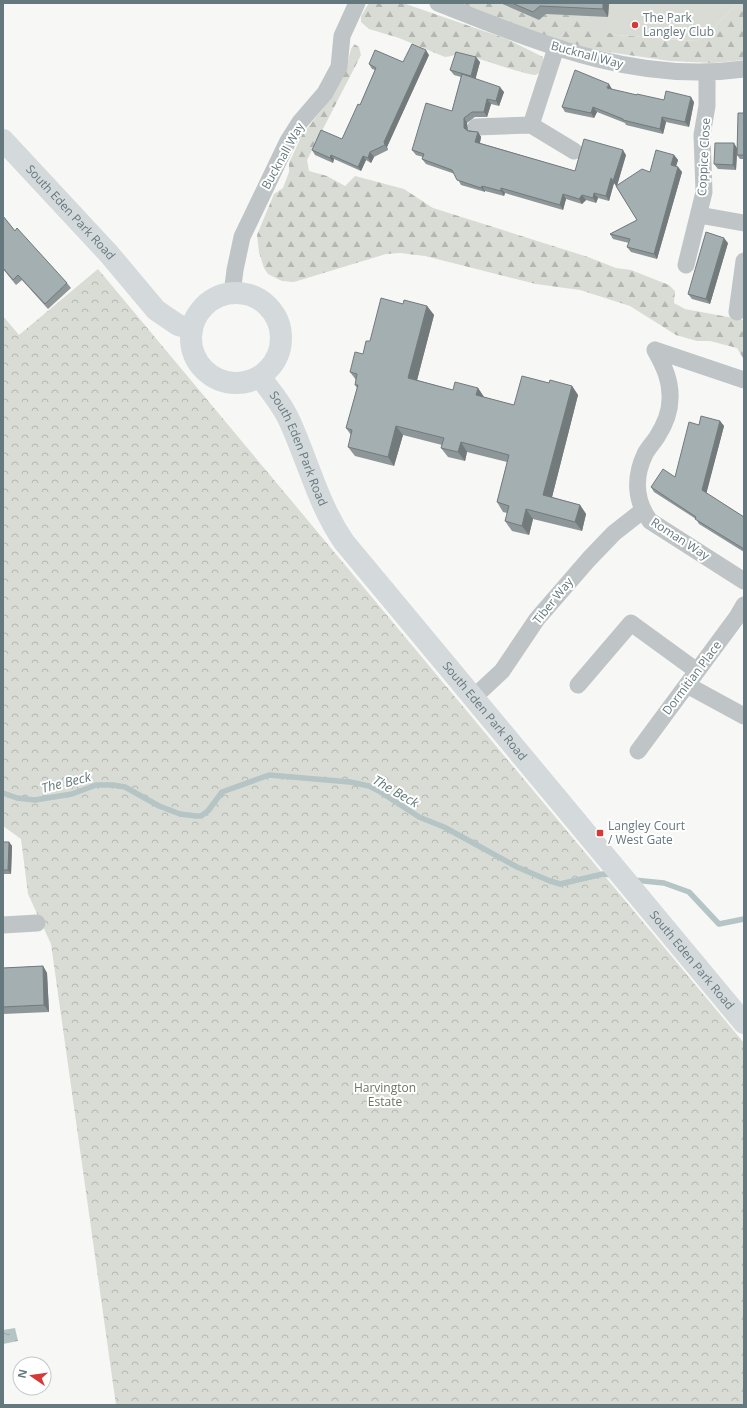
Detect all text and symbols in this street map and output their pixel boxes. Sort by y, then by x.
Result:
place label: The Park Langley Club [643,9,714,40]
marker: The Park Langley Club [630,20,640,30]
street label: Bucknall Way [549,37,626,73]
street label: Coppice Close [693,117,714,197]
street label: Bucknall Way [257,118,308,192]
street label: South Eden Park Road [22,161,119,263]
street label: South Eden Park Road [266,387,332,509]
street label: Roman Way [648,513,714,564]
street label: Tiber Way [529,573,577,628]
street label: Dormitian Place [658,637,725,718]
street label: South Eden Park Road [439,658,531,764]
water label: The Beck [39,767,93,797]
water label: The Beck [370,771,423,812]
place label: Langley Court / West Gate [608,817,685,848]
marker: Langley Court / West Gate [595,828,605,838]
street label: South Eden Park Road [646,907,738,1013]
park label: Harvington Estate [354,1079,416,1110]
north arrow [12,1356,52,1396]
text: N [13,1368,30,1380]

